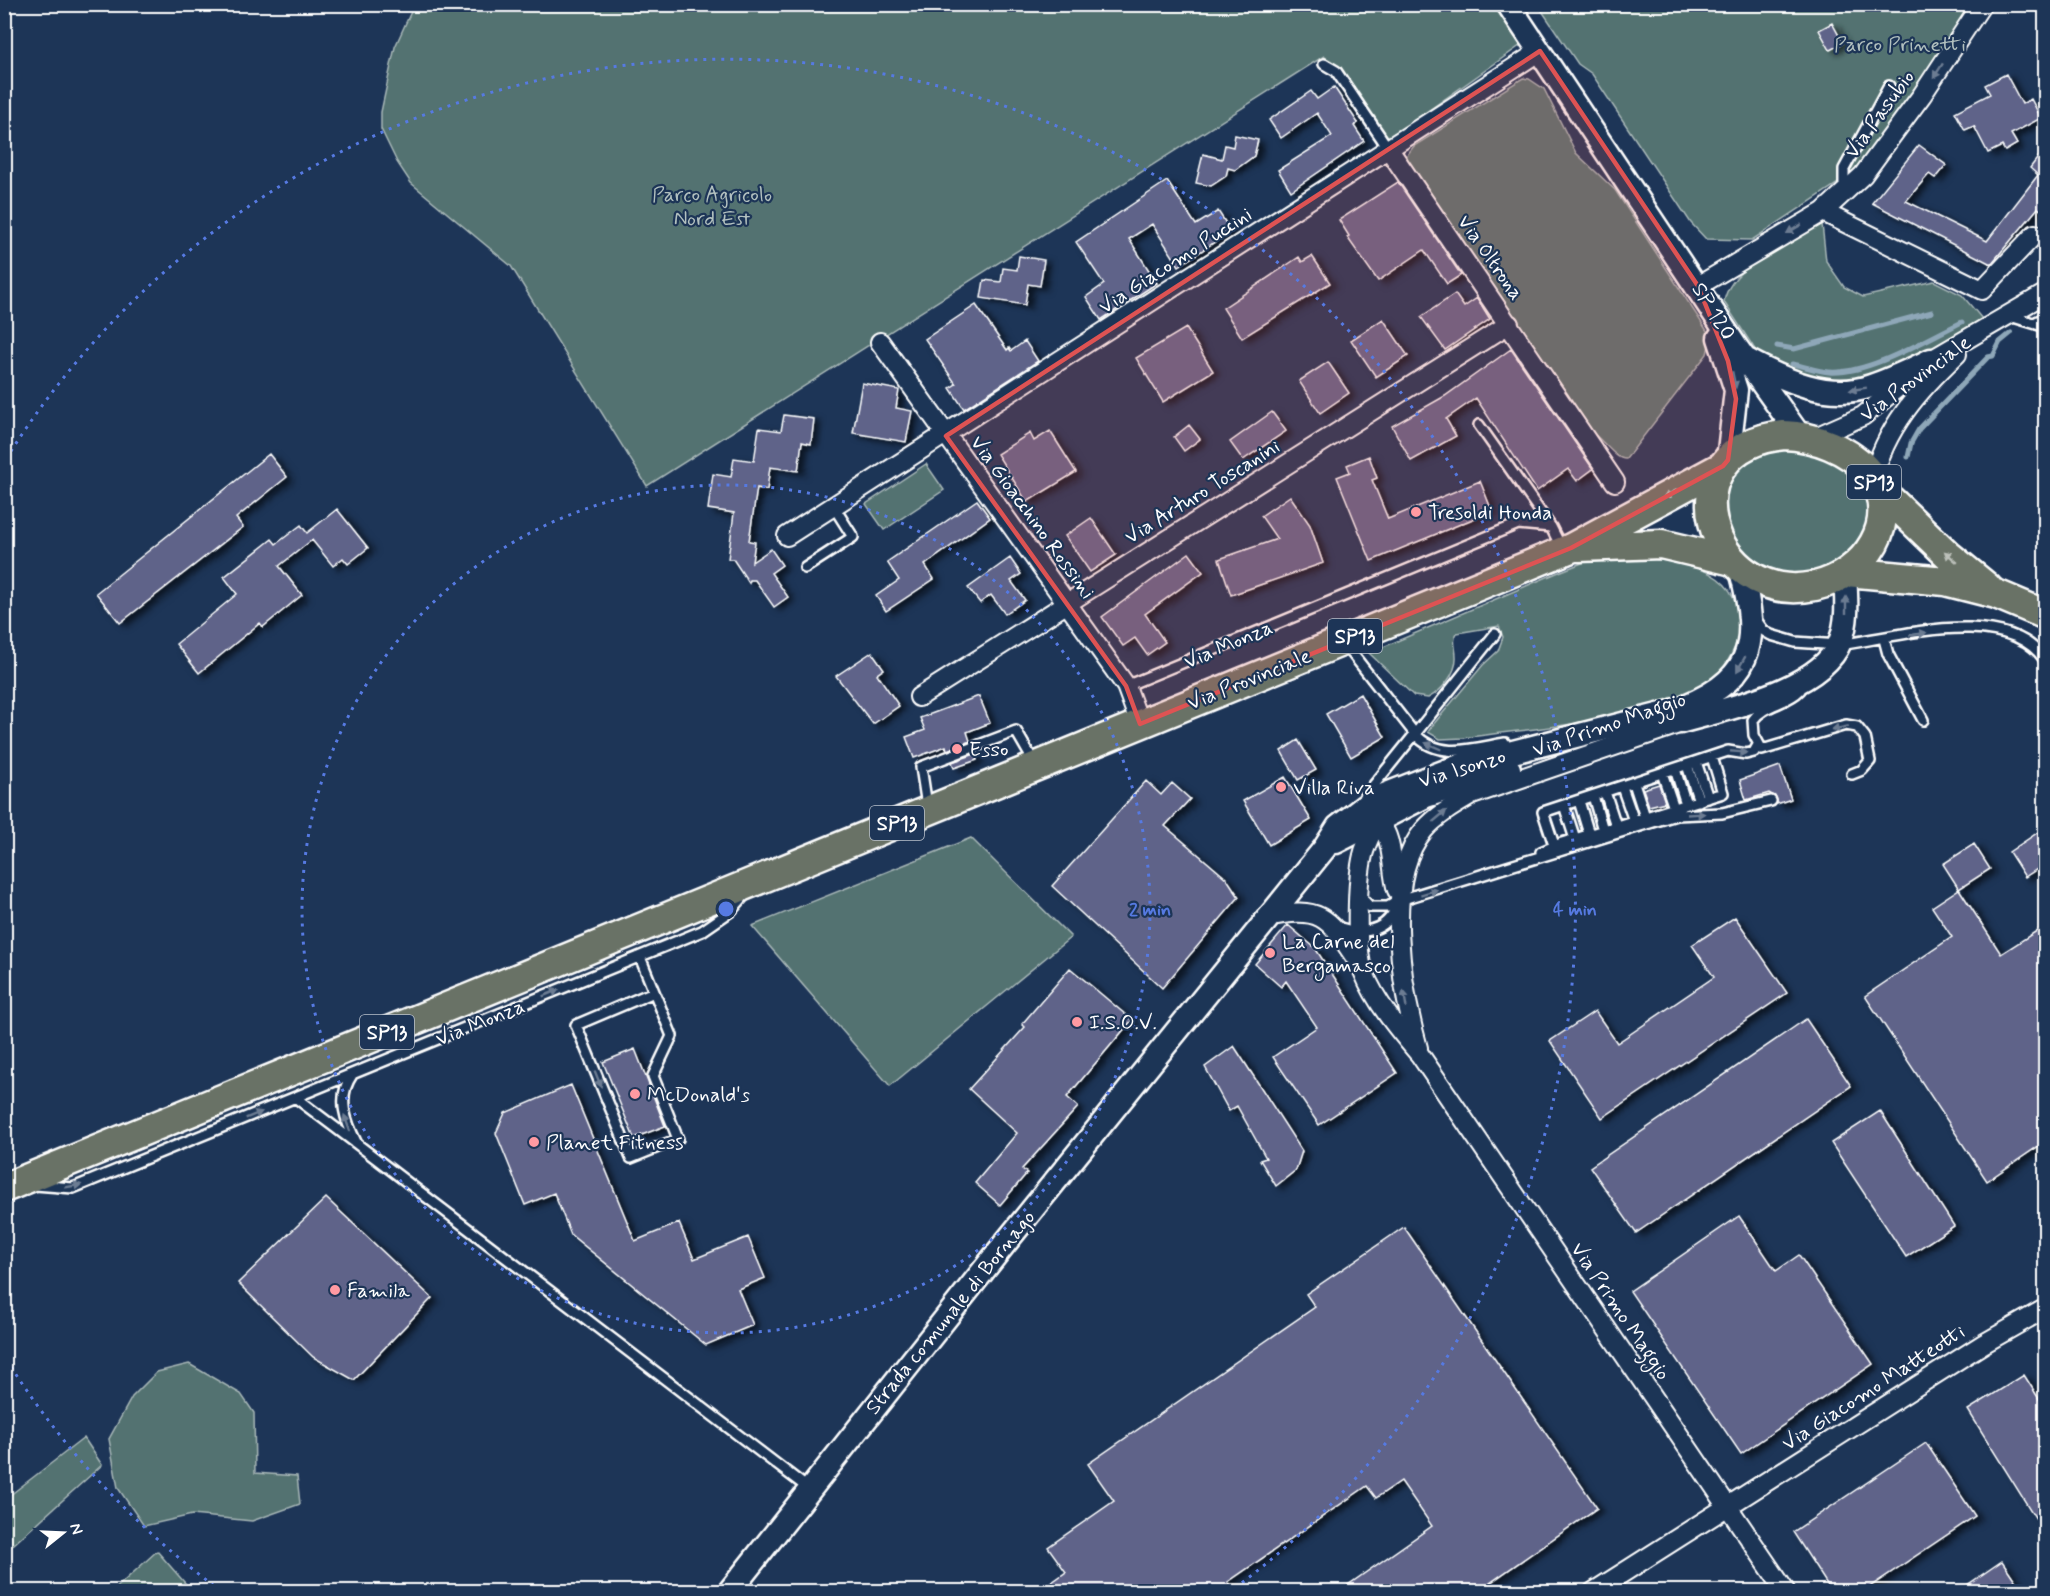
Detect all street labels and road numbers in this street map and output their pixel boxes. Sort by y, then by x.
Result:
street label: Via Pasubio [1838,65,1921,164]
street label: Via Giacomo Puccini [1093,201,1258,321]
street label: Via Oltrona [1451,209,1530,306]
street label: SP 120 [1685,277,1742,346]
street label: Via Provinciale [1854,329,1977,429]
street label: Via Gioacchino Rossini [963,430,1101,605]
street label: Via Arturo Toscanini [1120,433,1286,551]
road number: SP13 [1847,465,1901,499]
street label: Via Monza [1180,614,1277,676]
road number: SP13 [1328,619,1382,653]
street label: Via Provinciale [1183,642,1315,717]
street label: Via Primo Maggio [1529,686,1691,766]
street label: Via Isonzo [1415,742,1509,795]
road number: SP13 [870,806,924,840]
street label: Via Monza [432,992,529,1054]
road number: SP13 [360,1015,414,1049]
street label: Strada comunale di Bornago [860,1205,1042,1421]
street label: Via Primo Maggio [1562,1237,1677,1387]
street label: Via Giacomo Matteotti [1777,1318,1971,1458]

